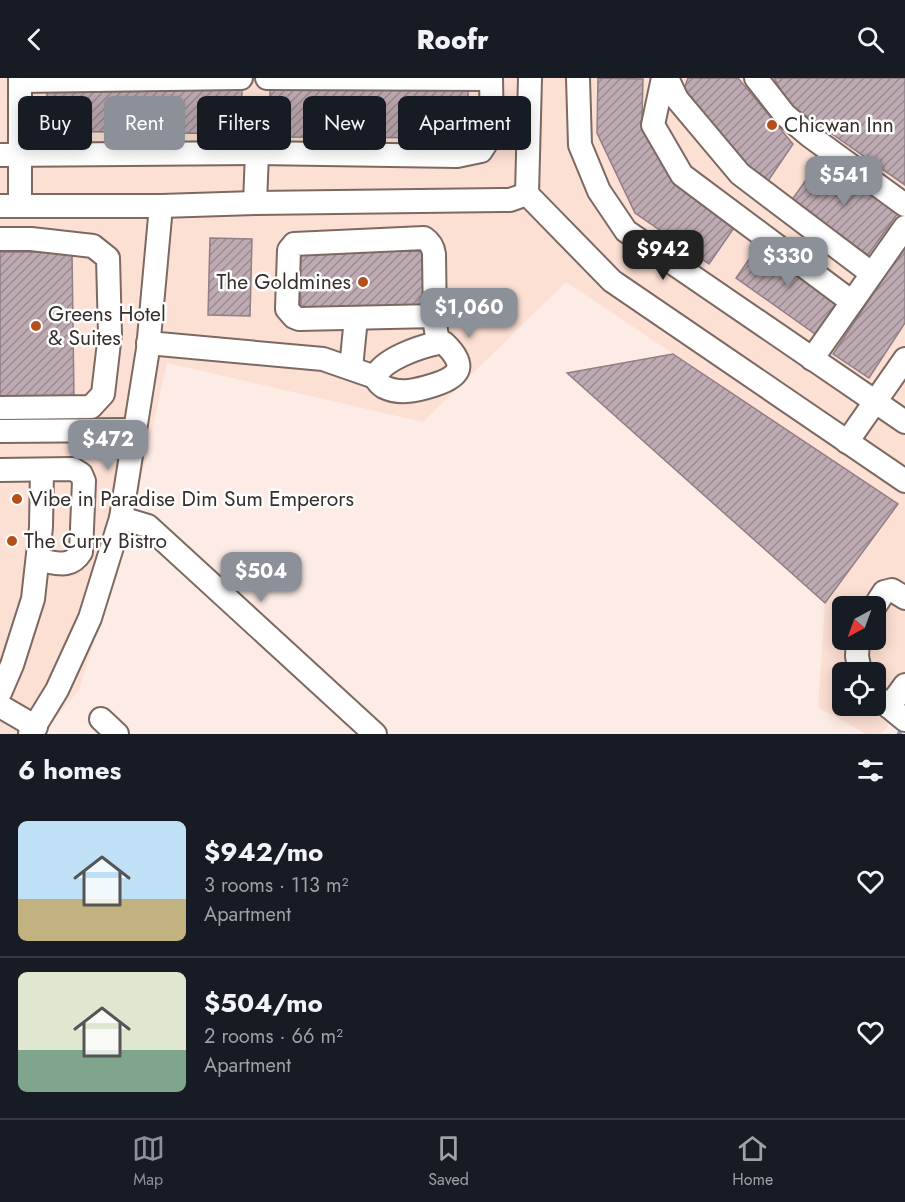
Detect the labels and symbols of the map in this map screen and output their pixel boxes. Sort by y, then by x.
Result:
place label: Chicwan Inn [784,110,894,140]
marker: Chicwan Inn [765,118,779,132]
pin: $541 [808,156,880,207]
pin: $942 [627,230,699,281]
pin: $330 [752,237,824,288]
place label: The Goldmines [216,267,351,297]
marker: The Goldmines [356,275,370,289]
pin: $1,060 [420,288,518,339]
place label: Greens Hotel & Suites [48,299,166,353]
marker: Greens Hotel & Suites [29,319,43,333]
pin: $472 [72,420,144,471]
place label: Vibe in Paradise Dim Sum Emperors [29,484,354,514]
marker: Vibe in Paradise Dim Sum Emperors [10,492,24,506]
place label: The Curry Bistro [24,526,167,556]
marker: The Curry Bistro [5,534,19,548]
pin: $504 [225,552,297,603]
north arrow [832,596,886,650]

